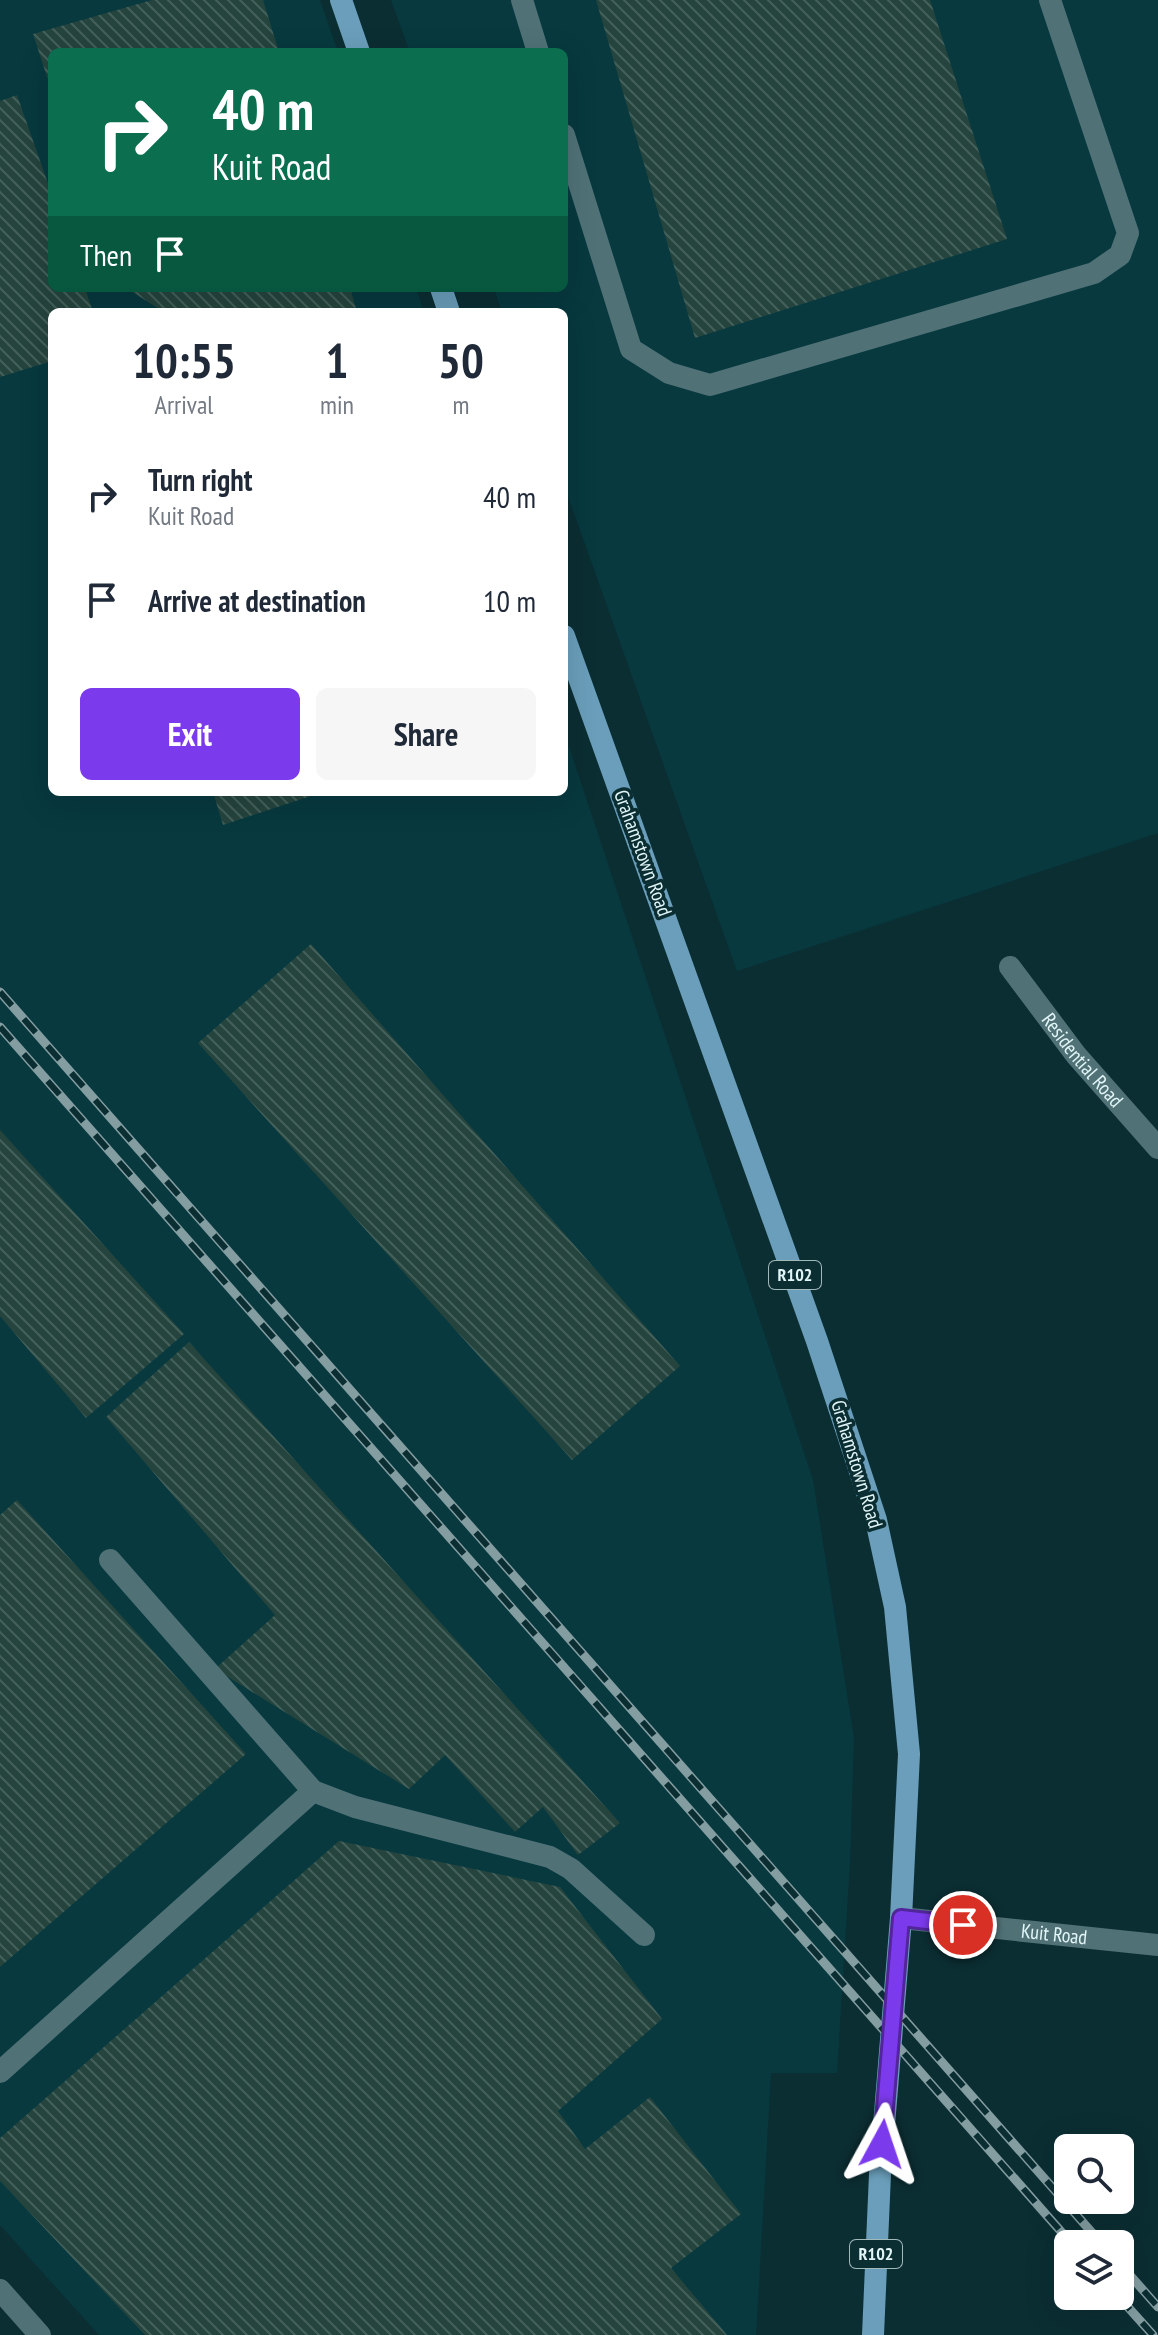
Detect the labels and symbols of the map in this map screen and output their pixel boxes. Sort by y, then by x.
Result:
street label: Grahamstown Road [608,786,678,920]
street label: Residential Road [1036,1008,1129,1113]
road number: R102 [769,1261,821,1289]
street label: Grahamstown Road [825,1397,889,1531]
pin [929,1891,997,1959]
street label: Kuit Road [1020,1918,1089,1950]
position arrow [840,2102,924,2186]
road number: R102 [850,2240,902,2268]

